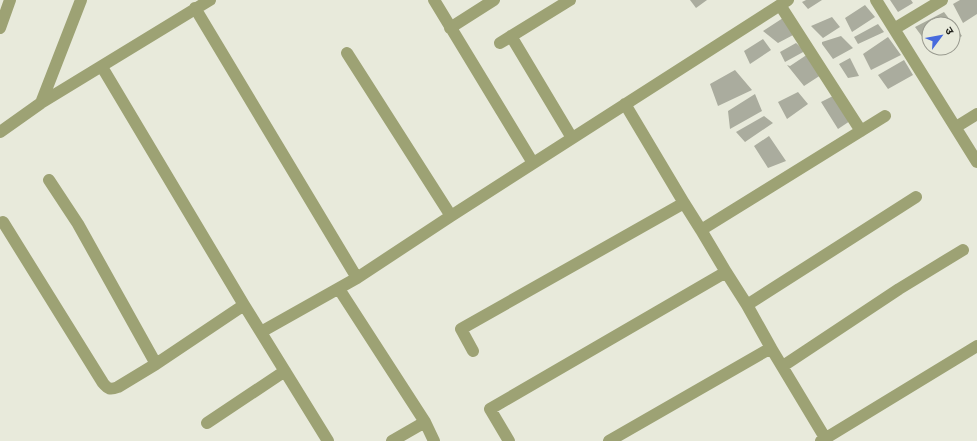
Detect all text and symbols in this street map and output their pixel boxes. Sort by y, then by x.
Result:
north arrow [921,16,961,56]
text: उ [941,25,957,38]

